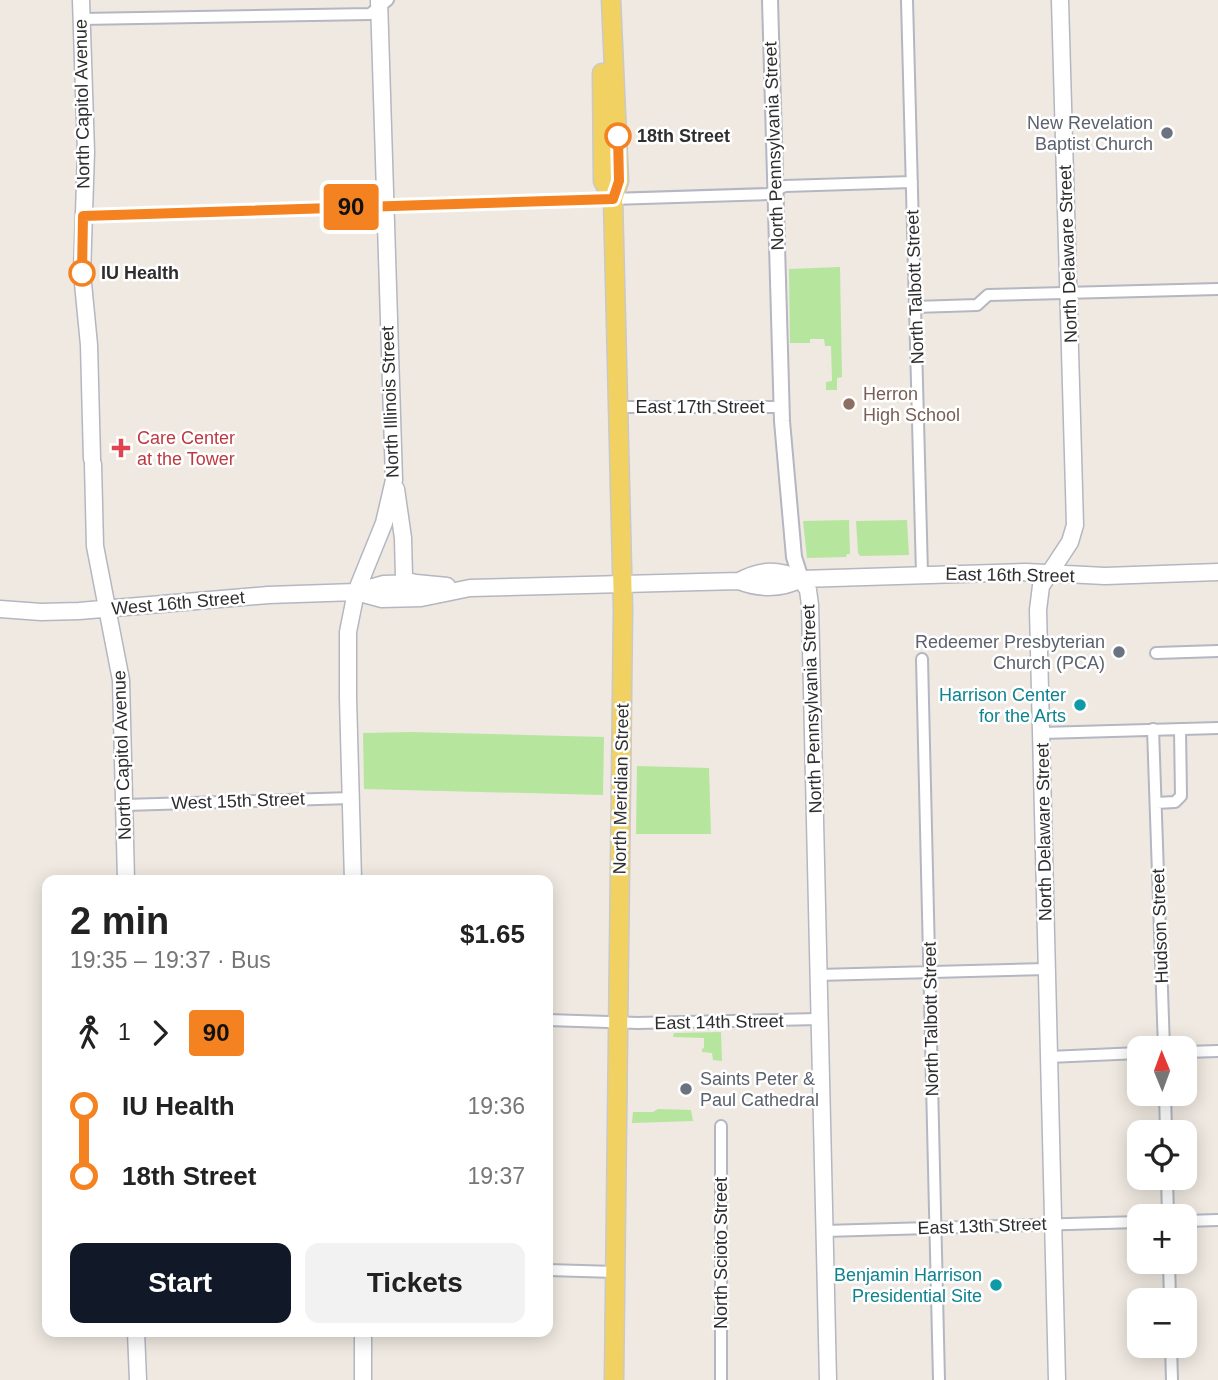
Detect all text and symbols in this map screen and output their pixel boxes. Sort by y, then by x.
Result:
street label: North Capitol Avenue [71,19,93,189]
street label: North Pennsylvania Street [760,41,788,251]
place label: New Revelation Baptist Church [1027,113,1153,154]
marker: 18th Street [605,123,631,149]
marker: New Revelation Baptist Church [1159,125,1175,141]
place label: 18th Street [637,126,730,146]
street label: North Delaware Street [1055,165,1081,343]
line badge: 90 [320,184,382,230]
text: 90 [338,193,364,220]
street label: North Talbott Street [902,209,928,365]
marker: IU Health [69,260,95,286]
place label: IU Health [101,263,179,283]
street label: North Illinois Street [377,326,403,478]
place label: Herron High School [863,384,960,425]
marker: Herron High School [841,396,857,412]
street label: East 17th Street [635,397,765,417]
place label: Care Center at the Tower [137,428,235,469]
marker: Care Center at the Tower [111,438,131,458]
street label: East 16th Street [945,564,1075,586]
street label: West 16th Street [111,587,245,619]
street label: North Pennsylvania Street [798,604,826,814]
place label: Redeemer Presbyterian Church (PCA) [915,632,1105,673]
marker: Redeemer Presbyterian Church (PCA) [1111,644,1127,660]
street label: North Capitol Avenue [109,670,135,840]
place label: Harrison Center for the Arts [939,685,1066,726]
marker: Harrison Center for the Arts [1072,697,1088,713]
street label: North Meridian Street [610,703,632,875]
street label: North Delaware Street [1032,743,1056,921]
street label: West 15th Street [171,789,305,813]
street label: Hudson Street [1148,868,1172,984]
text: 2 min [70,900,169,942]
text: $1.65 [460,919,525,949]
street label: North Talbott Street [920,941,942,1097]
text: 19:35 – 19:37 · Bus [70,947,271,973]
street label: East 14th Street [654,1011,784,1033]
icon: walk [70,1014,108,1052]
icon: forward [141,1014,179,1052]
text: 1 [118,1019,131,1045]
text: 90 [203,1019,230,1046]
north arrow [1127,1036,1197,1106]
map controls [1127,1036,1197,1358]
place label: Saints Peter & Paul Cathedral [700,1069,819,1110]
marker: Saints Peter & Paul Cathedral [678,1081,694,1097]
text: IU Health [122,1091,235,1121]
text: 19:36 [467,1093,525,1119]
button: locate [1127,1120,1197,1190]
text: 18th Street [122,1161,256,1191]
text: 19:37 [467,1163,525,1189]
street label: North Scioto Street [711,1177,731,1329]
button: + [1127,1204,1197,1274]
street label: East 13th Street [917,1214,1047,1238]
button: Start [70,1243,291,1323]
button: Tickets [305,1243,525,1323]
place label: Benjamin Harrison Presidential Site [834,1265,982,1306]
marker: Benjamin Harrison Presidential Site [988,1277,1004,1293]
button: − [1127,1288,1197,1358]

